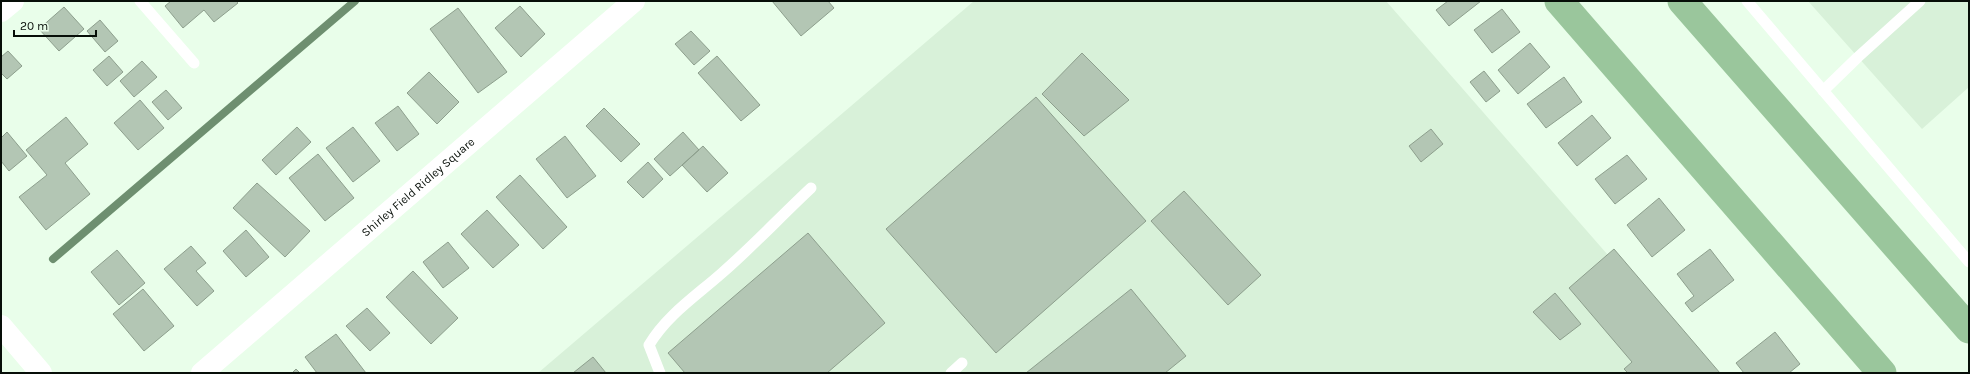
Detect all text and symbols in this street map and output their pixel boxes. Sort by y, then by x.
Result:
scale bar [14,12,96,38]
text: 20 m [20,19,48,33]
street label: Shirley Field Ridley Square [359,135,477,240]

